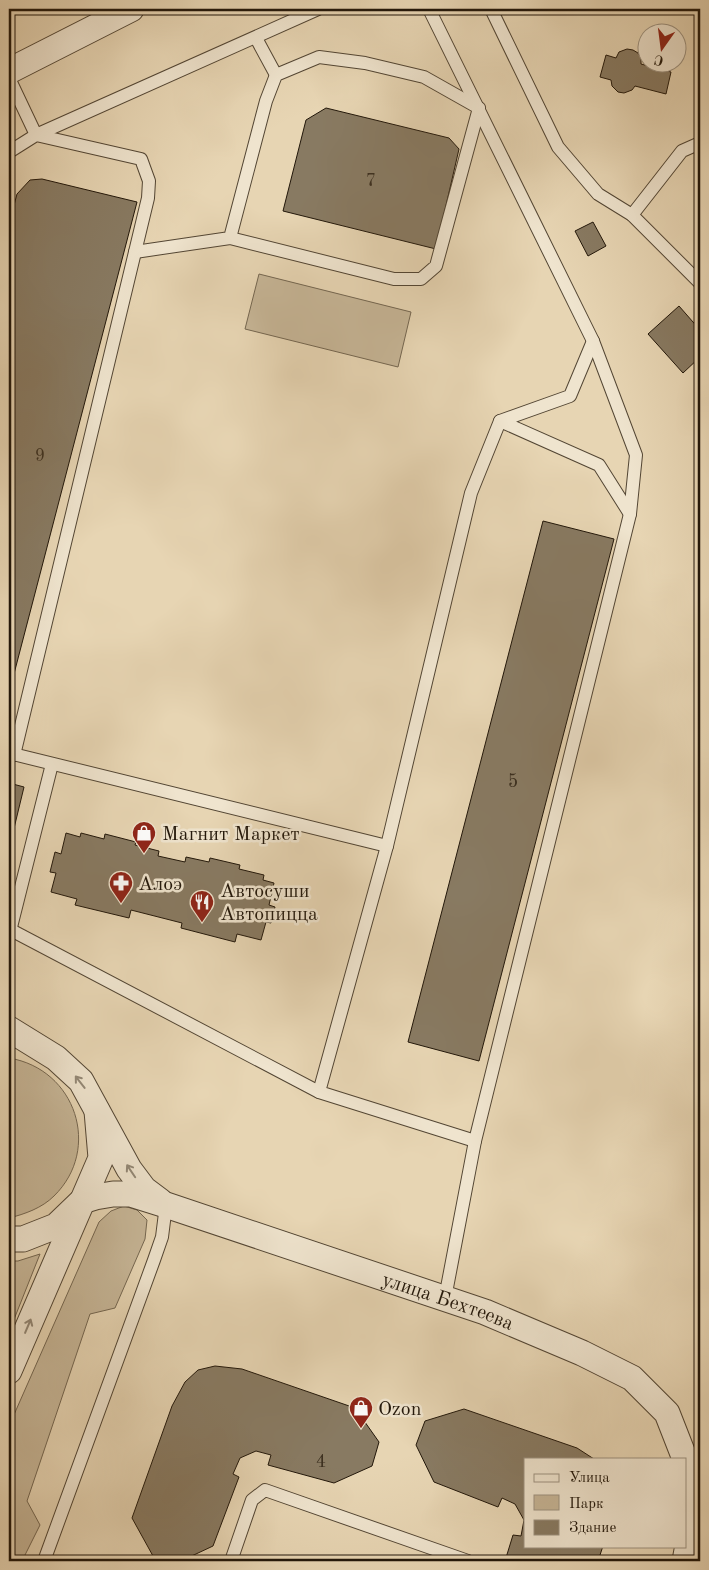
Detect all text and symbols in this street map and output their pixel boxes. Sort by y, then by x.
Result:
north arrow [636,22,686,72]
text: С [653,52,665,68]
house number: 7 [366,172,376,190]
house number: 9 [35,447,45,465]
house number: 5 [508,773,518,791]
shop icon: Магнит Маркет [131,820,157,854]
place label: Магнит Маркет [162,825,300,845]
pharmacy icon: Алоэ [108,870,134,904]
place label: Алоэ [138,875,182,895]
place label: Автосуши Автопицца [220,882,318,925]
restaurant icon: Автосуши Автопицца [189,889,215,923]
one-way arrow [74,1075,85,1088]
one-way arrow [126,1164,136,1178]
street label: улица Бехтеева [379,1270,516,1335]
one-way arrow [24,1319,34,1334]
shop icon: Ozon [348,1395,374,1429]
place label: Ozon [378,1400,422,1420]
house number: 4 [316,1453,326,1471]
legend [524,1458,686,1548]
text: Улица [569,1471,610,1486]
text: Парк [569,1497,604,1512]
text: Здание [569,1521,616,1536]

